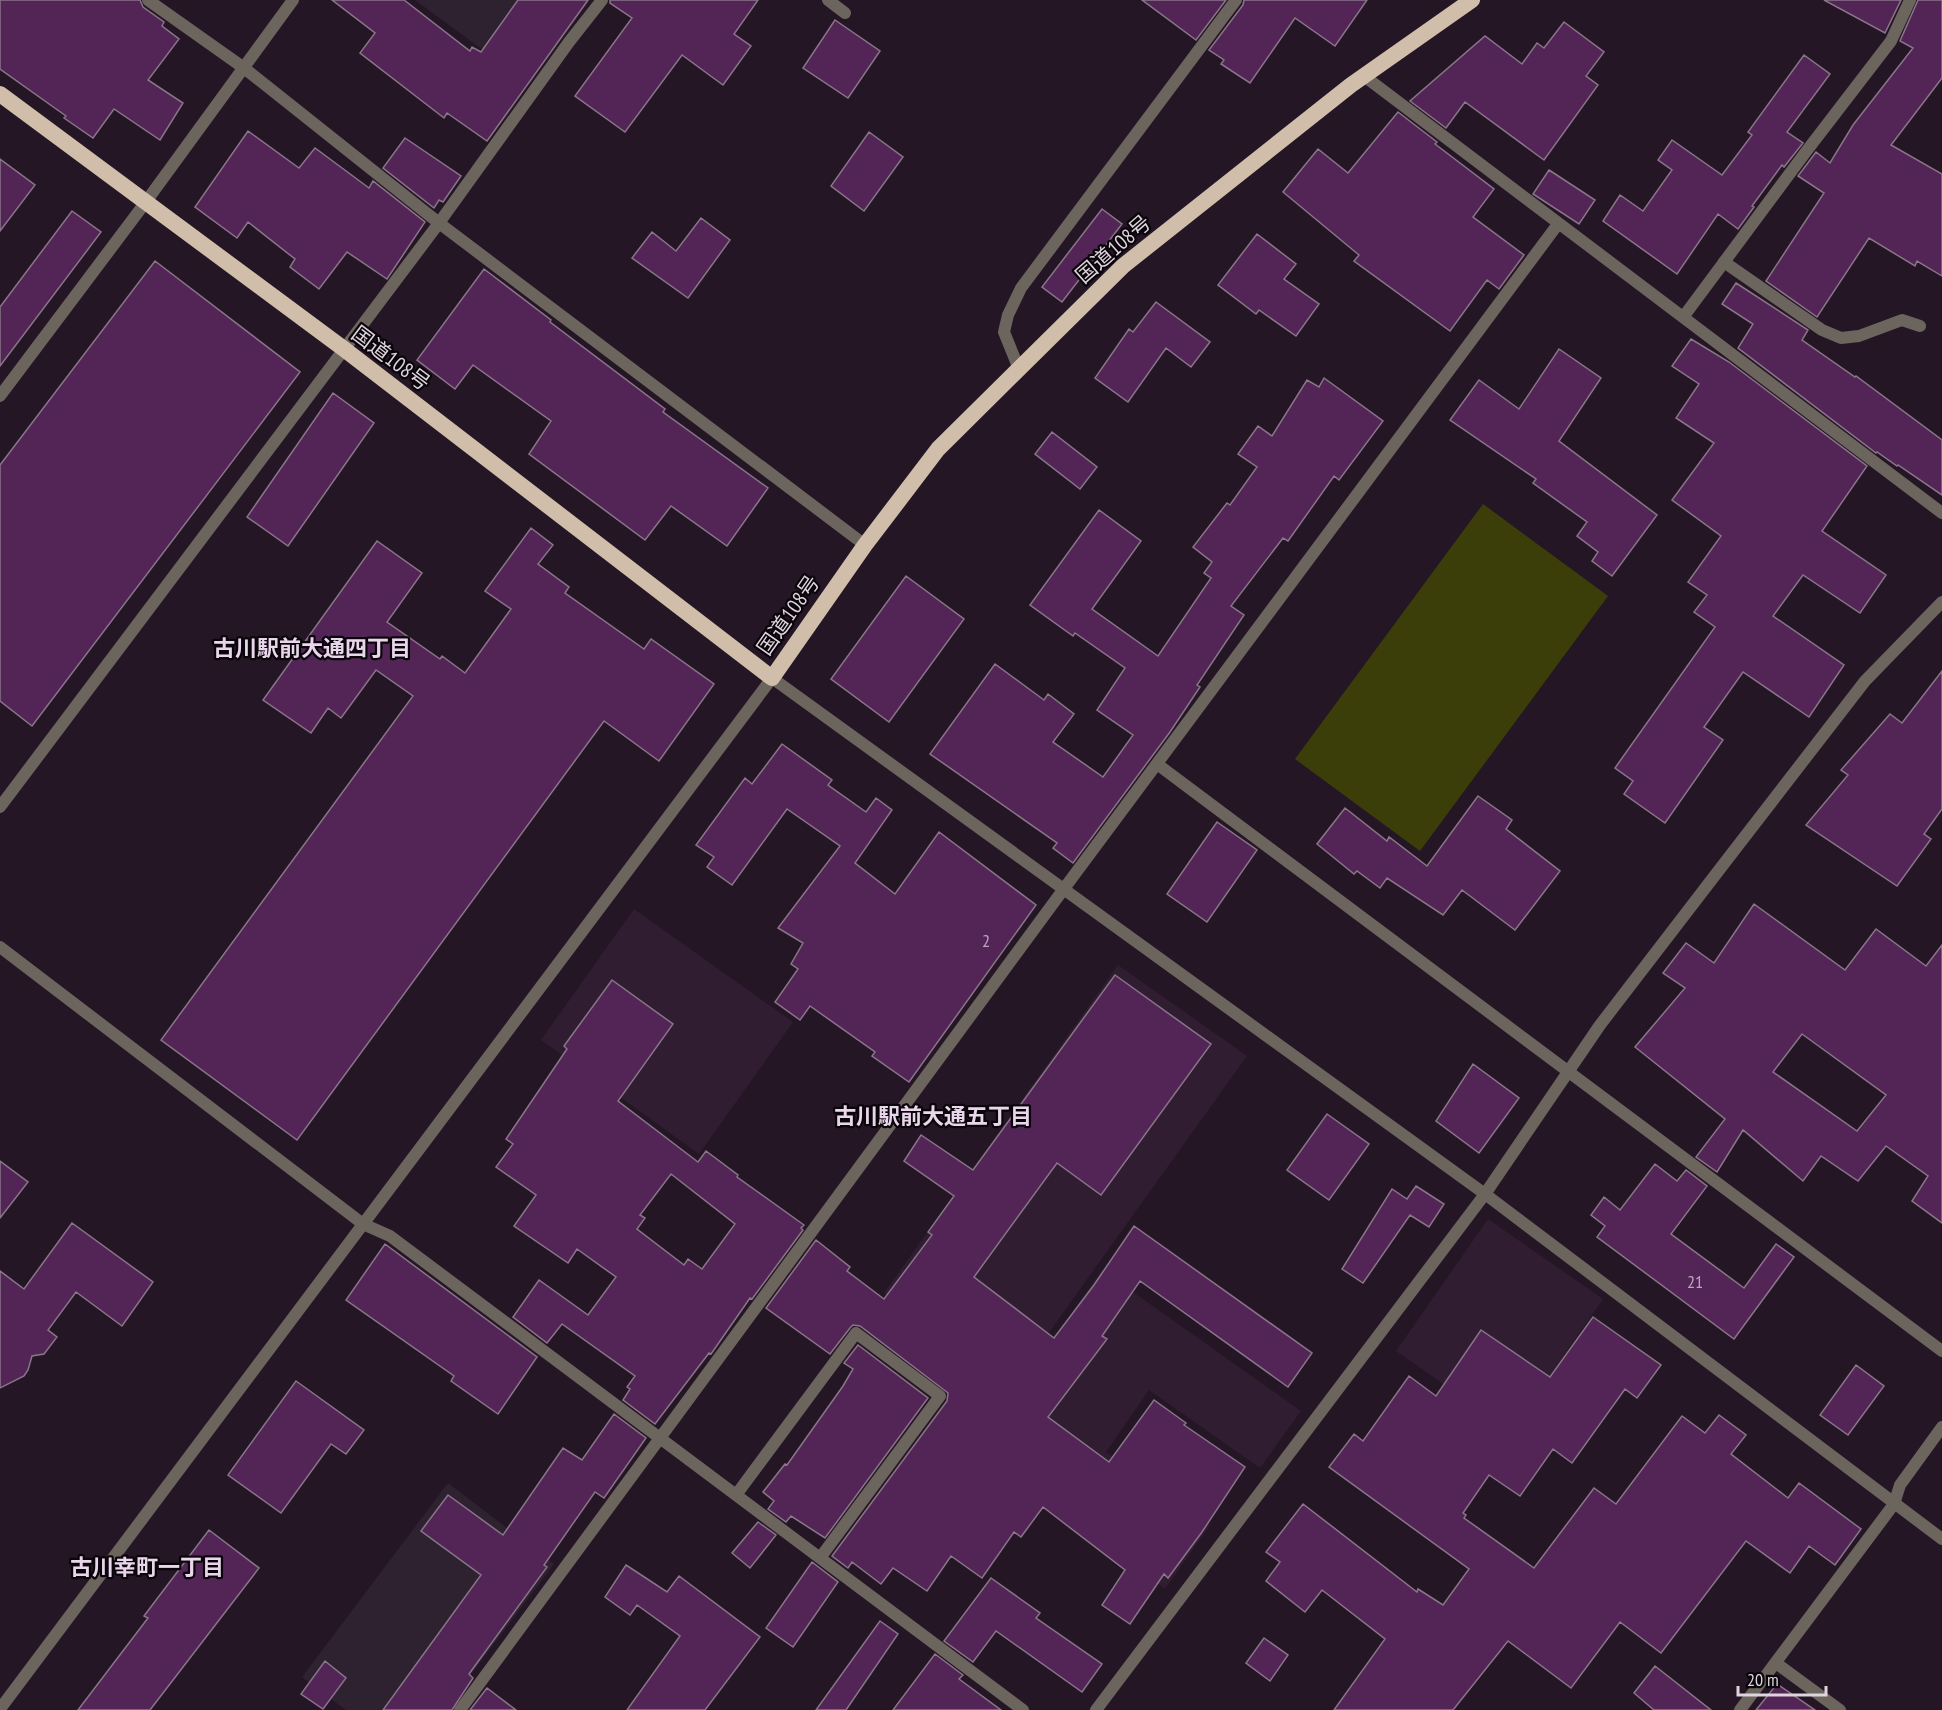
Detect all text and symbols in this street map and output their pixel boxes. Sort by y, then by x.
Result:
street label: 国道108号 [1070,209,1156,289]
street label: 国道108号 [346,320,436,396]
street label: 国道108号 [751,570,825,660]
district label: 古川駅前大通四丁目 [213,634,411,662]
house number: 2 [982,929,990,952]
district label: 古川駅前大通五丁目 [834,1102,1032,1130]
house number: 21 [1687,1270,1703,1293]
district label: 古川幸町一丁目 [70,1553,224,1581]
scale bar [1738,1659,1826,1697]
text: 20 m [1747,1668,1779,1691]

